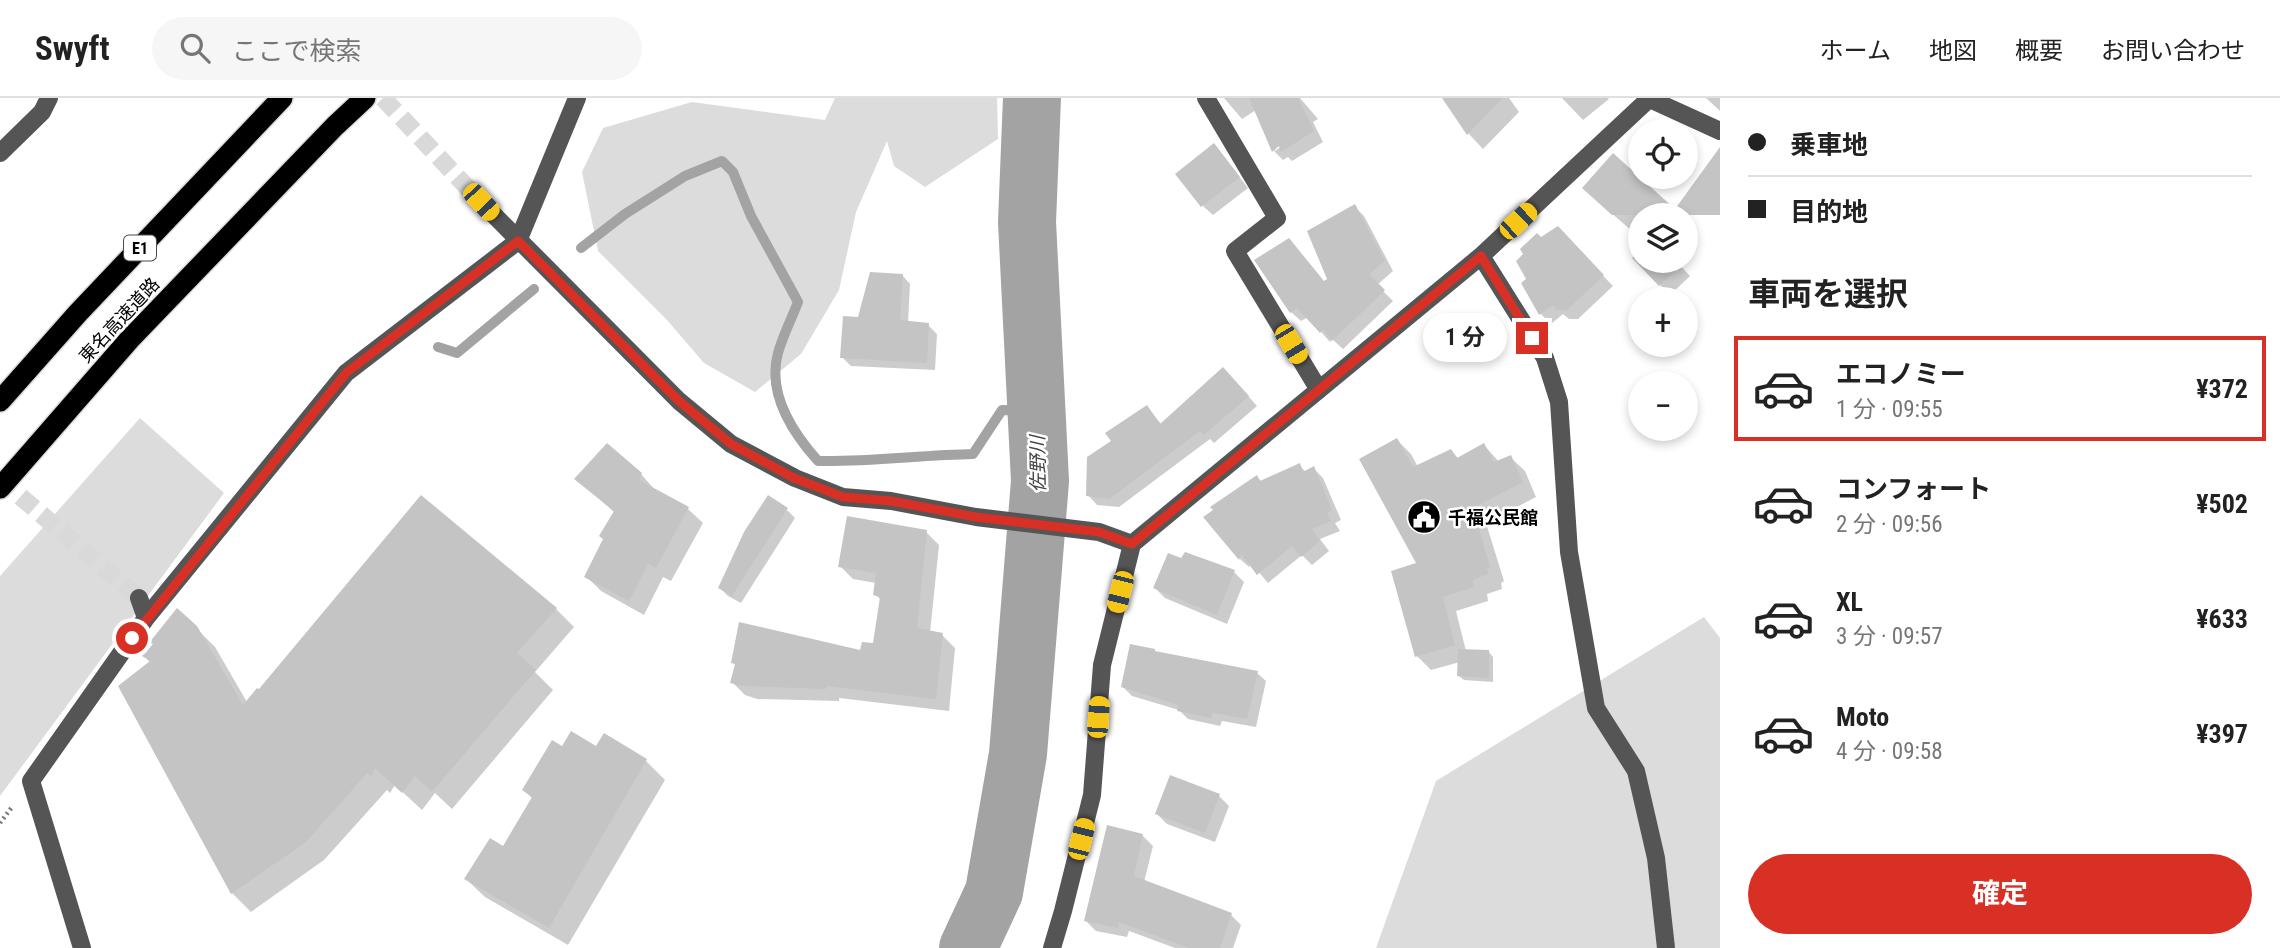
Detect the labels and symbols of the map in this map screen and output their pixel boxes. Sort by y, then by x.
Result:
car [459,179,504,225]
car [1496,199,1541,243]
road number: E1 [124,236,156,260]
street label: 東名高速道路 [74,273,164,367]
callout: 1 分 [1424,314,1508,362]
car [1272,321,1311,367]
route end [1516,322,1548,354]
water label: 佐野川 [1026,433,1050,493]
public building icon: 千福公民館 [1405,498,1443,536]
place label: 千福公民館 [1448,507,1538,528]
car [1105,569,1136,615]
route start [116,622,148,654]
car [1087,695,1110,739]
car [1066,816,1097,862]

